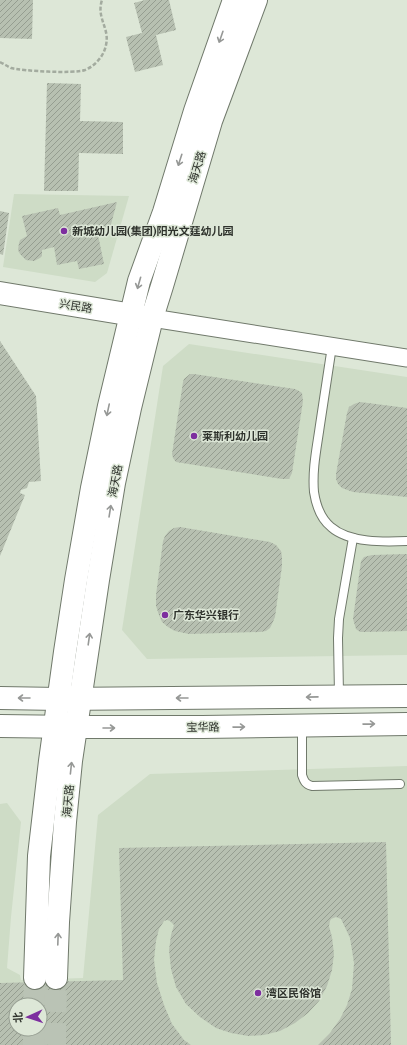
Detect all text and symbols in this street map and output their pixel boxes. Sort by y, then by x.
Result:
one-way arrow [217,30,224,43]
street label: 海天路 [185,149,209,185]
one-way arrow [176,153,183,166]
place label: 新城幼儿园(集团)阳光文莛幼儿园 [72,224,234,238]
marker: 新城幼儿园(集团)阳光文莛幼儿园 [59,226,69,236]
one-way arrow [135,277,142,290]
street label: 兴民路 [59,297,93,315]
one-way arrow [104,403,112,416]
place label: 莱斯利幼儿园 [202,429,268,443]
marker: 莱斯利幼儿园 [189,431,199,441]
street label: 海天路 [105,463,125,499]
one-way arrow [106,505,114,518]
place label: 广东华兴银行 [173,608,239,622]
marker: 广东华兴银行 [160,610,170,620]
one-way arrow [85,633,93,646]
one-way arrow [306,693,319,700]
one-way arrow [18,694,31,702]
one-way arrow [176,694,189,702]
street label: 宝华路 [186,720,220,734]
one-way arrow [362,721,375,728]
one-way arrow [232,723,245,730]
one-way arrow [102,724,115,732]
one-way arrow [67,762,74,775]
street label: 海天路 [60,784,76,818]
one-way arrow [54,933,61,946]
place label: 湾区民俗馆 [266,986,321,1000]
marker: 湾区民俗馆 [253,988,263,998]
north arrow [8,997,48,1037]
text: 北 [11,1012,25,1023]

